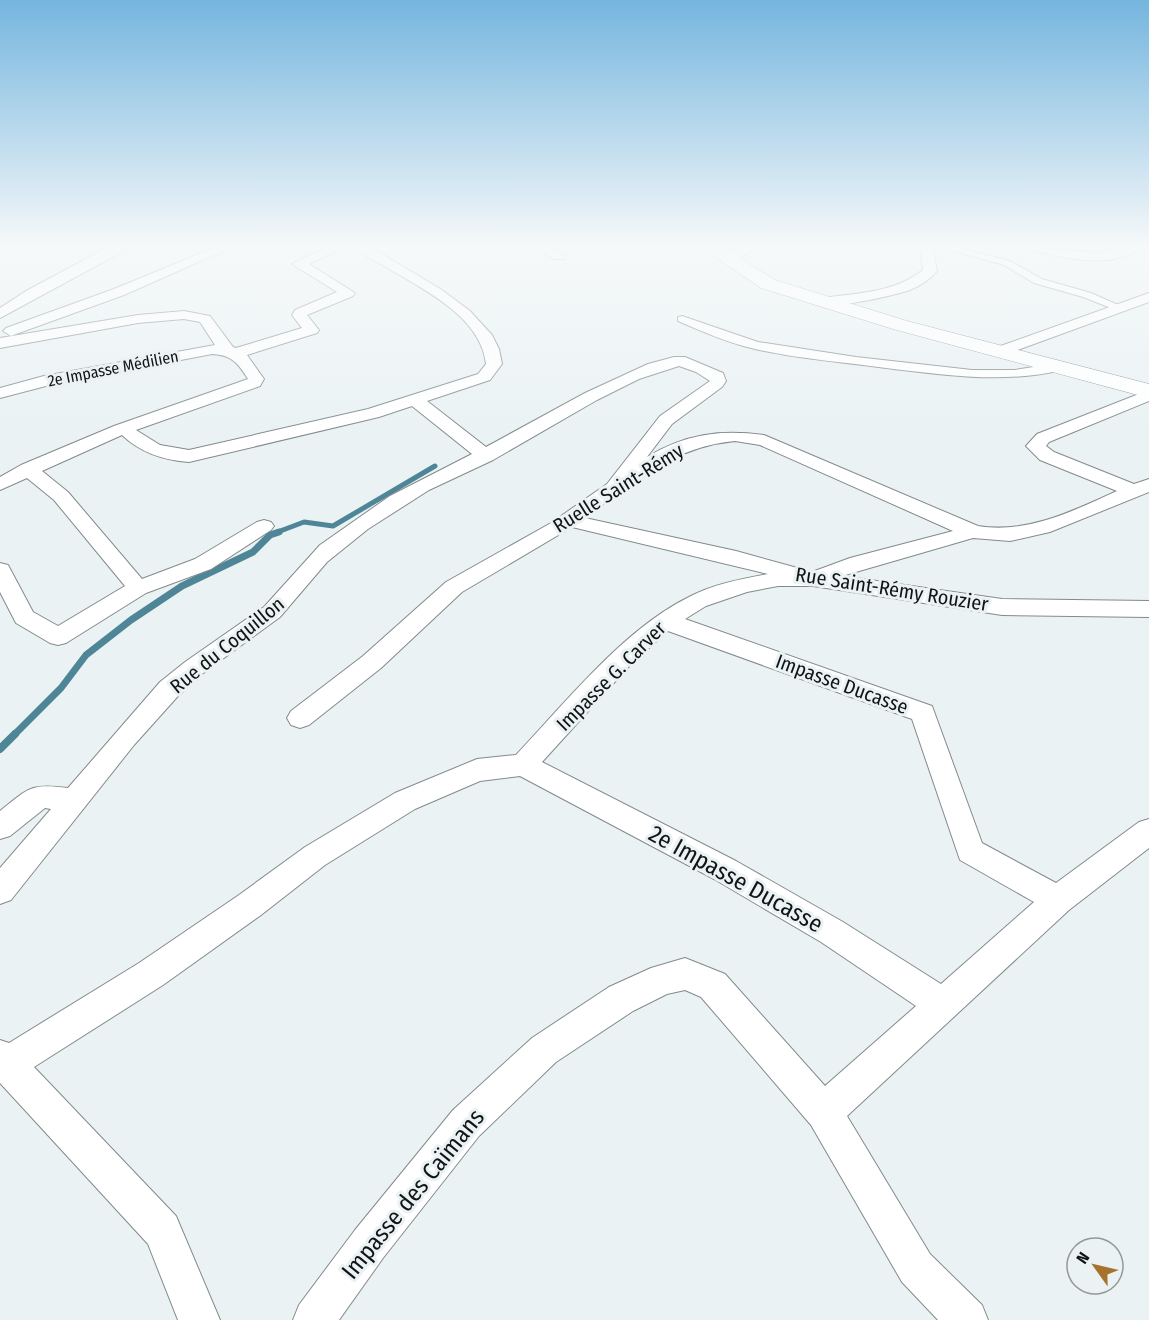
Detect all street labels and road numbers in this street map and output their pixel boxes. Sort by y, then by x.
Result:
street label: 2e Impasse Médilien [46,347,180,390]
street label: Ruelle Saint-Rémy [548,438,688,538]
street label: Rue Saint-Rémy Rouzier [794,562,990,616]
street label: Rue du Coquillon [165,592,289,698]
street label: Impasse G. Carver [551,616,671,736]
street label: Impasse Ducasse [773,649,911,719]
street label: 2e Impasse Ducasse [644,820,828,938]
street label: Impasse des Caïmans [336,1104,490,1284]

